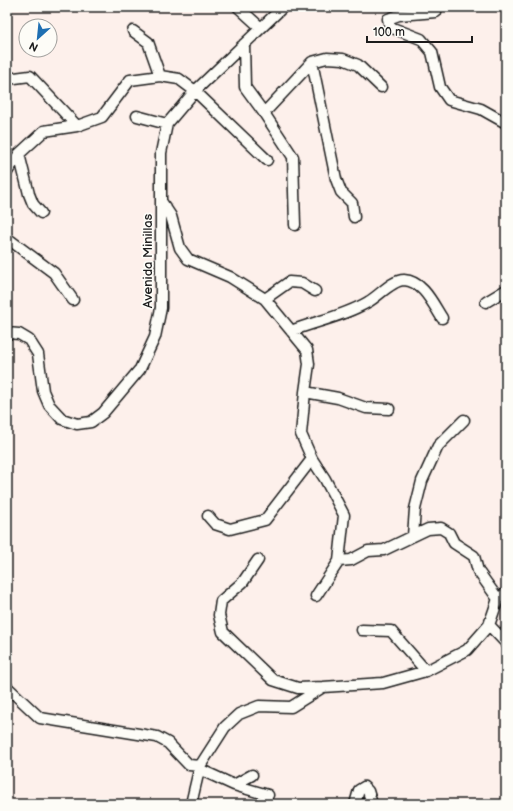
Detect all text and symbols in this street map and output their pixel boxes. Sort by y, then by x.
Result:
north arrow [18,18,58,58]
scale bar [367,18,472,44]
text: 100 m [373,25,405,40]
text: N [27,39,40,54]
street label: Avenida Minillas [140,213,156,308]

